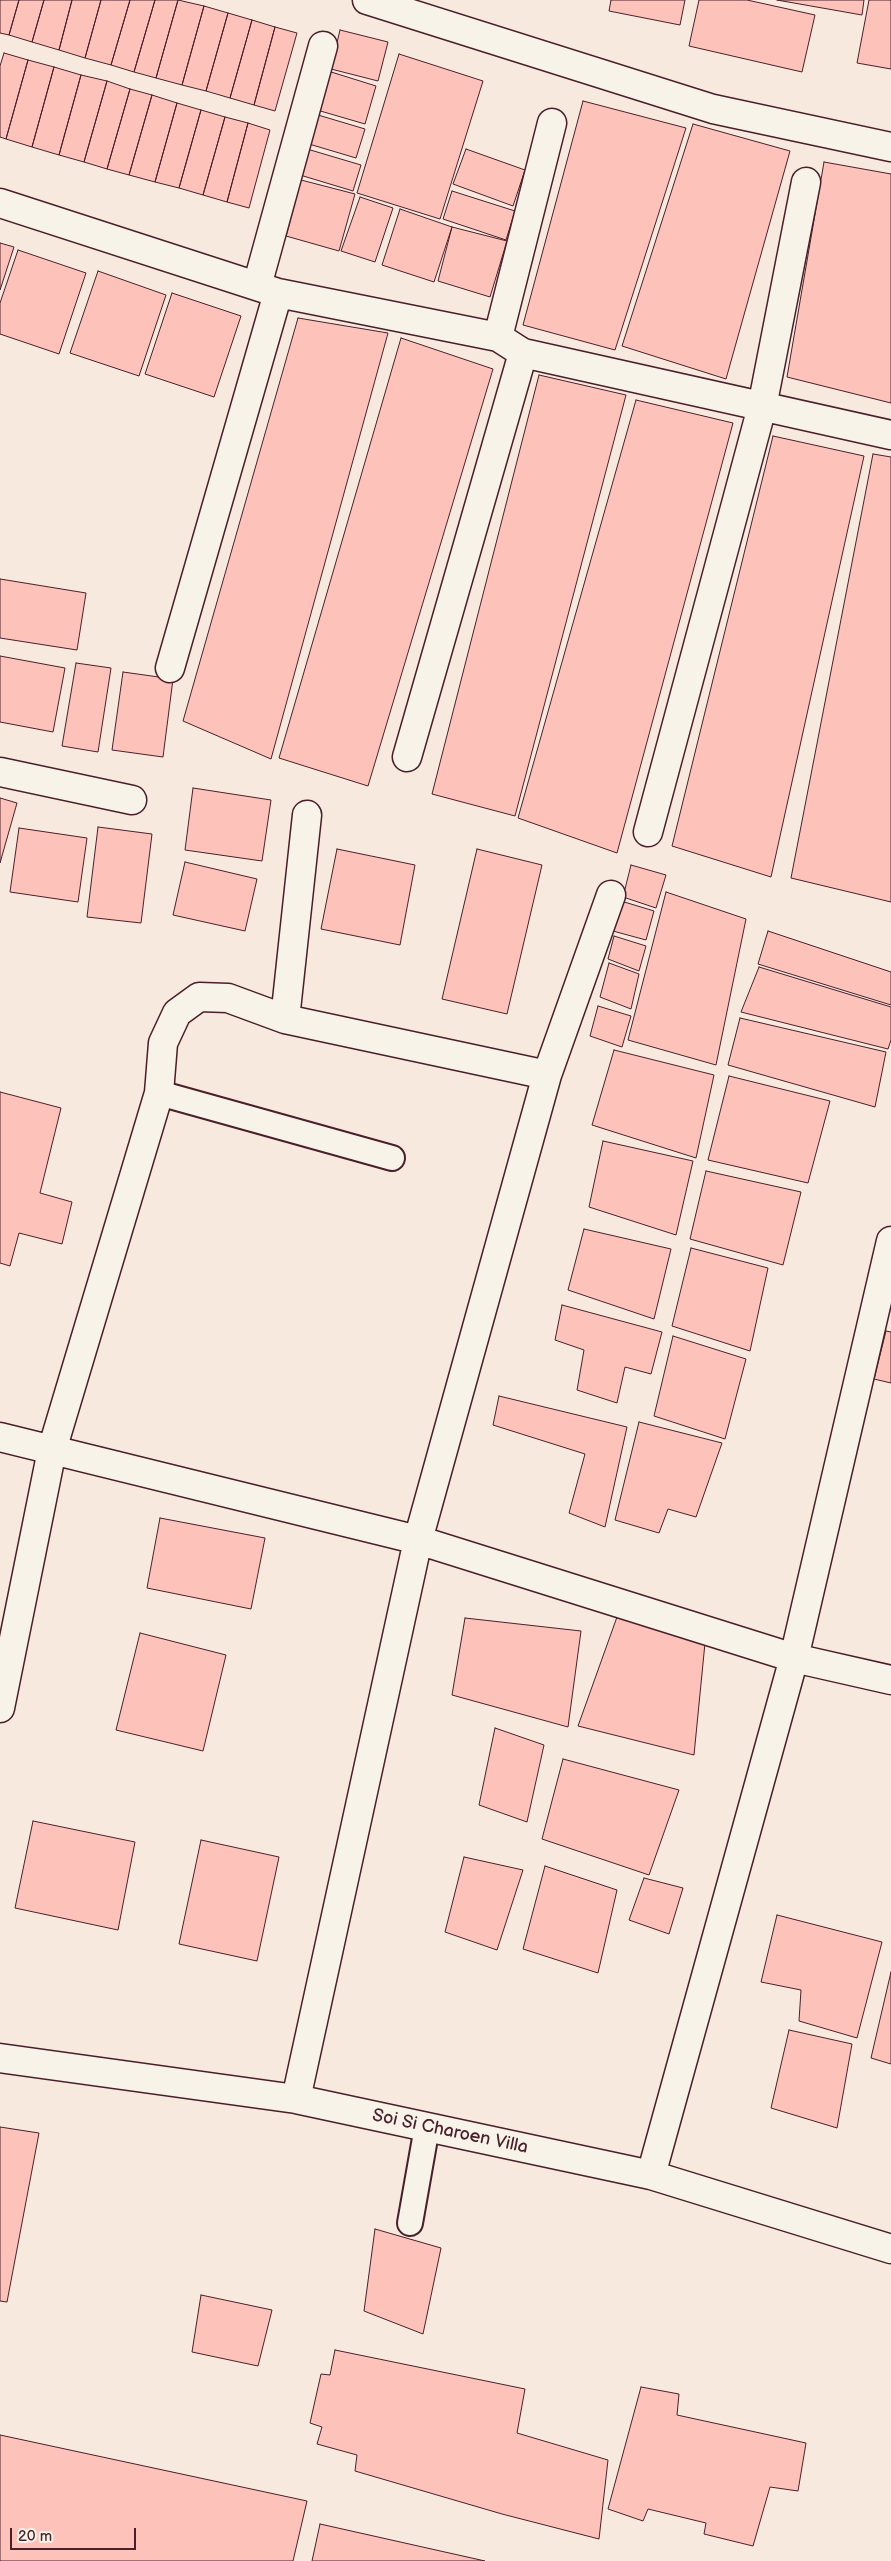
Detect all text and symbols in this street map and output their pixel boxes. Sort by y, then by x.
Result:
street label: Soi Si Charoen Villa [370,2105,530,2159]
scale bar [12,2518,139,2550]
text: 20 m [18,2527,52,2546]

